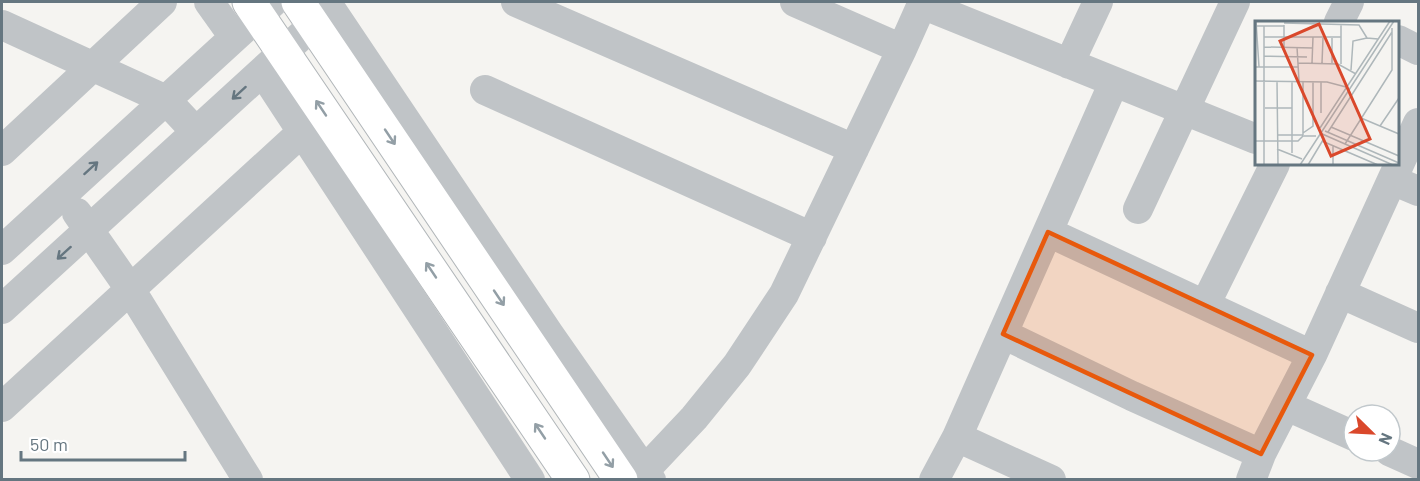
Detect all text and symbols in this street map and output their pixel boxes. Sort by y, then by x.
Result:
inset map [1255,21,1399,165]
one-way arrow [232,86,247,100]
one-way arrow [315,101,327,117]
one-way arrow [384,128,396,144]
one-way arrow [83,161,98,175]
one-way arrow [57,246,72,260]
one-way arrow [425,262,437,278]
one-way arrow [493,290,505,306]
north arrow [1342,403,1402,463]
one-way arrow [534,423,546,440]
scale bar [21,424,184,462]
text: N [1375,431,1397,448]
text: 50 m [30,433,68,455]
one-way arrow [602,452,614,468]

